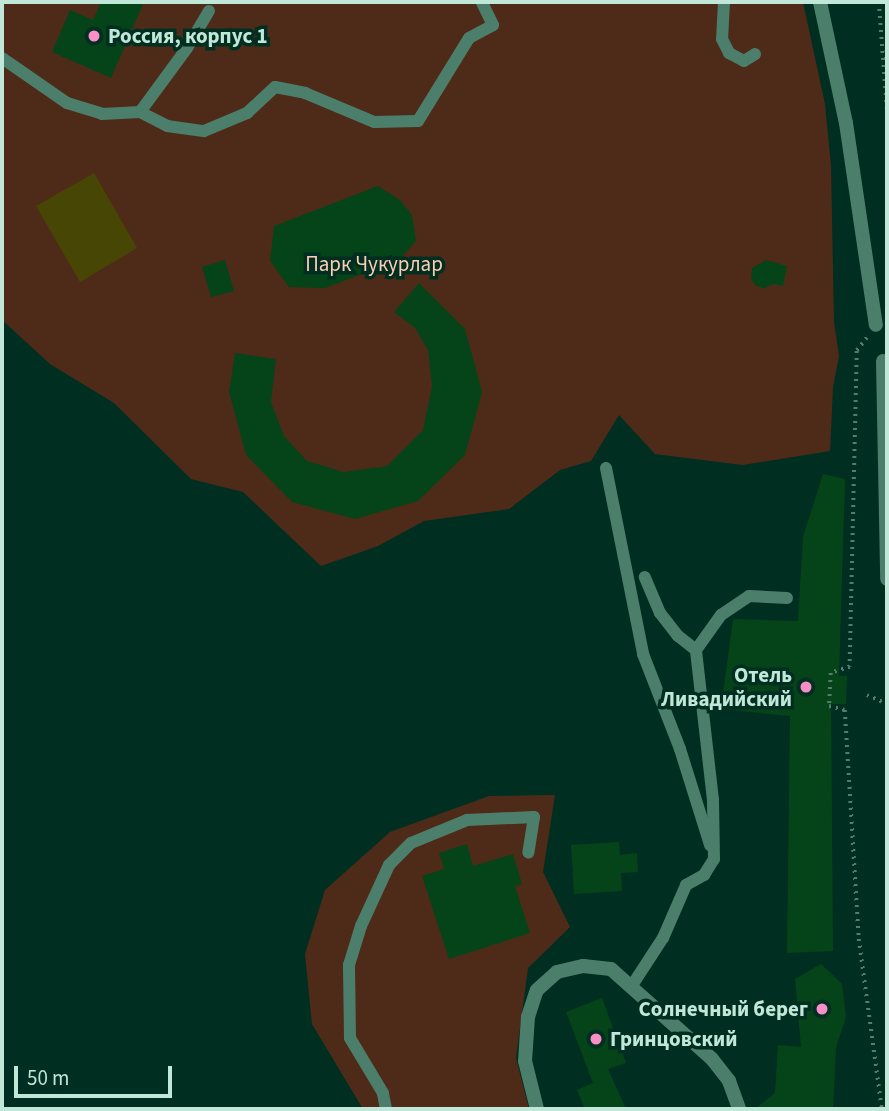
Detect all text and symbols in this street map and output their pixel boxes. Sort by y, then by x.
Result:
place label: Россия, корпус 1 [108,23,268,49]
marker: Россия, корпус 1 [86,28,102,44]
park label: Парк Чукурлар [305,251,443,277]
place label: Отель Ливадийский [661,662,792,712]
marker: Отель Ливадийский [798,679,814,695]
place label: Солнечный берег [639,996,808,1022]
marker: Солнечный берег [814,1001,830,1017]
place label: Гринцовский [610,1026,738,1052]
marker: Гринцовский [588,1031,604,1047]
scale bar [18,1052,175,1096]
text: 50 m [27,1063,69,1093]

